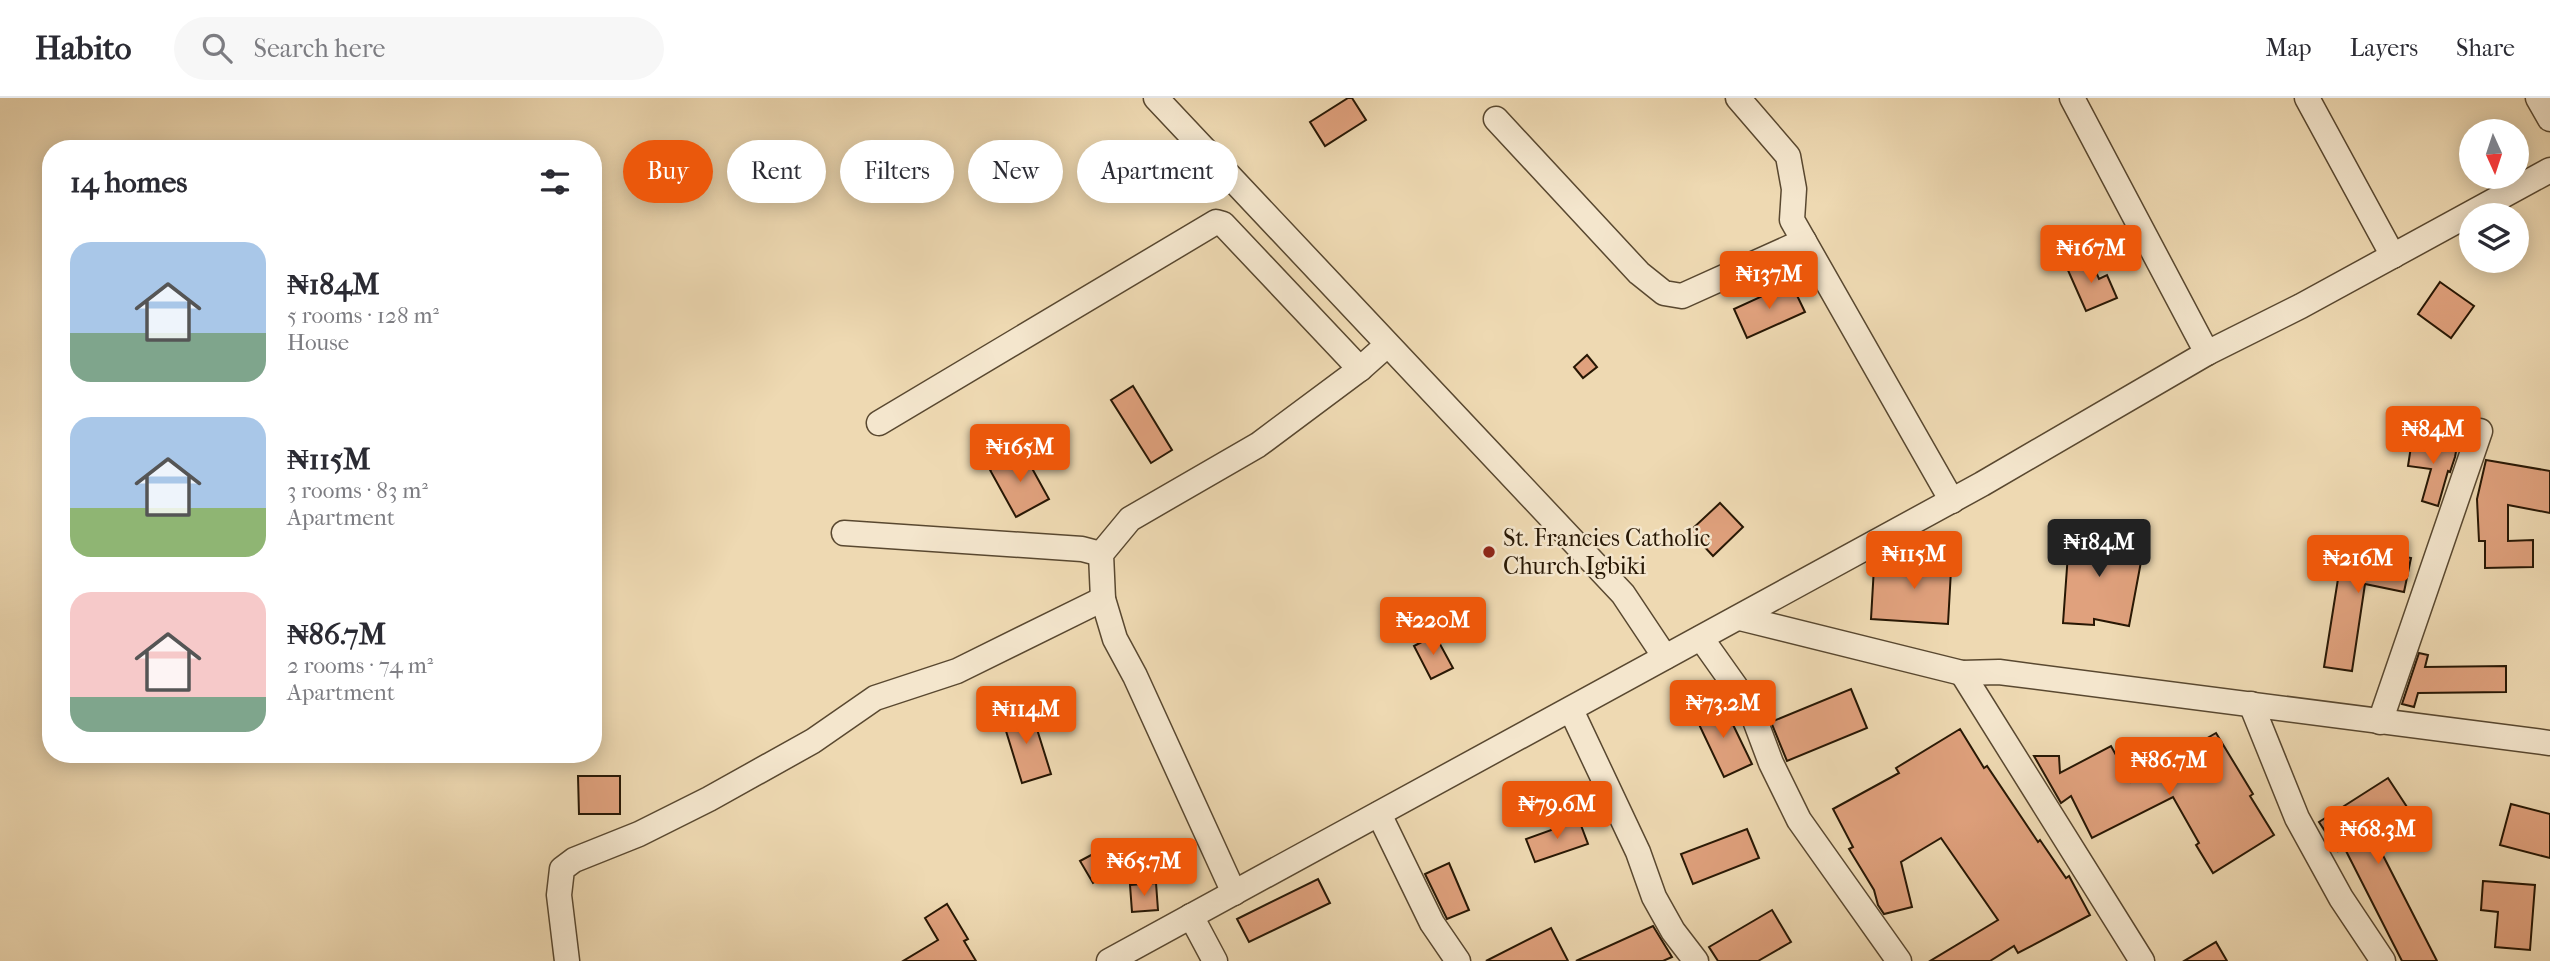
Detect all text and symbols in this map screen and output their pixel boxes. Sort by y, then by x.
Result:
search box [174,17,664,80]
text: Habito [35,29,132,68]
icon: search [198,29,236,67]
text: Search here [254,33,385,64]
text: Map [2266,34,2312,62]
text: Layers [2350,34,2418,62]
text: Share [2456,34,2515,62]
north arrow [2459,119,2529,189]
map controls [2459,119,2529,273]
chip: Buy [623,140,713,203]
chip: Rent [727,140,826,203]
chip: Filters [840,140,954,203]
chip: New [968,140,1063,203]
chip: Apartment [1077,140,1238,203]
icon: filters [536,163,574,201]
text: 14 homes [70,165,187,200]
button: layers [2459,203,2529,273]
pin: ₦167M [2042,226,2140,285]
text: ₦167M [2056,234,2126,261]
pin: ₦137M [1720,252,1818,311]
text: ₦137M [1736,260,1802,287]
text: ₦184M [287,267,379,302]
icon: home [126,270,210,354]
text: 5 rooms · 128 m² [287,302,439,329]
text: House [287,329,349,356]
pin: ₦84M [2392,406,2474,466]
text: ₦84M [2402,415,2464,442]
pin: ₦165M [971,424,1069,484]
text: ₦165M [986,433,1054,460]
text: ₦115M [287,442,370,477]
icon: home [126,445,210,529]
text: 3 rooms · 83 m² [287,477,428,504]
text: Apartment [287,504,395,531]
pin: ₦184M [2050,519,2148,579]
place label: St. Francies Catholic Church Igbiki [1503,524,1710,580]
text: ₦184M [2064,528,2134,555]
pin: ₦115M [1865,532,1963,591]
pin: ₦216M [2309,536,2407,595]
text: ₦115M [1882,540,1946,567]
marker: St. Francies Catholic Church Igbiki [1481,544,1497,560]
text: ₦216M [2323,544,2393,571]
pin: ₦220M [1384,598,1482,657]
text: ₦220M [1396,606,1470,633]
text: ₦86.7M [287,617,386,652]
icon: home [126,620,210,704]
text: 2 rooms · 74 m² [287,652,433,679]
text: Apartment [287,679,395,706]
pin: ₦73.2M [1666,680,1780,740]
pin: ₦114M [977,686,1075,746]
text: ₦73.2M [1686,689,1760,716]
text: ₦114M [992,695,1060,722]
pin: ₦86.7M [2112,738,2226,797]
text: ₦86.7M [2131,746,2207,773]
pin: ₦79.6M [1500,782,1614,841]
text: ₦79.6M [1518,790,1596,817]
pin: ₦68.3M [2321,806,2435,866]
text: ₦68.3M [2340,815,2416,842]
pin: ₦65.7M [1087,838,1201,898]
text: ₦65.7M [1107,847,1181,874]

